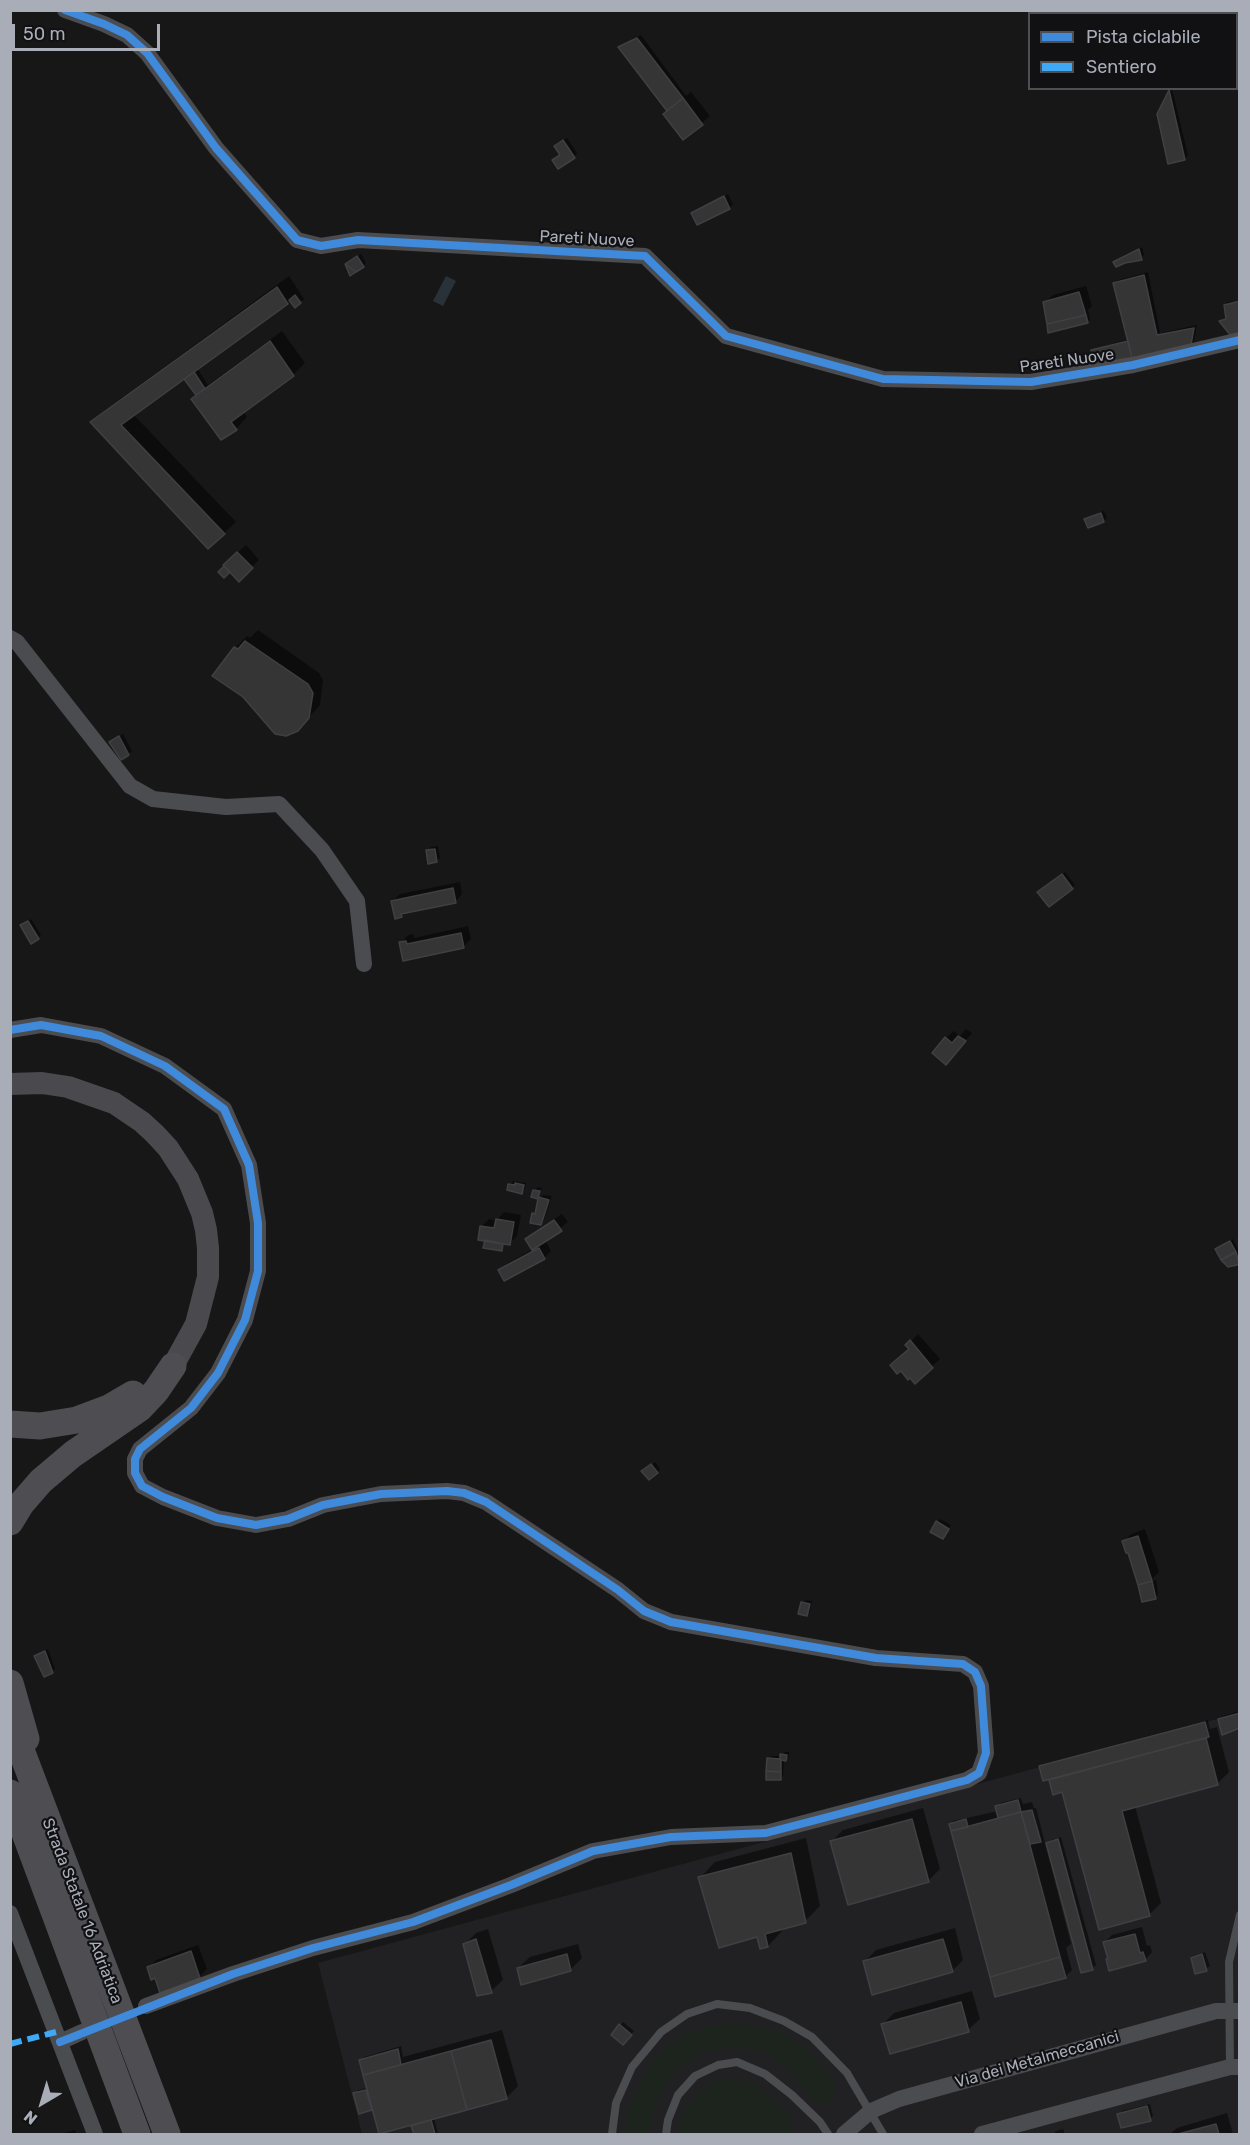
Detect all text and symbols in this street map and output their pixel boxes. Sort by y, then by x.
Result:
scale bar [15,12,164,50]
legend [1028,12,1238,90]
text: 50 m [23,23,66,45]
text: Pista ciclabile [1086,26,1201,48]
text: Sentiero [1086,56,1157,78]
street label: Pareti Nuove [539,227,635,251]
street label: Pareti Nuove [1019,345,1115,377]
street label: Strada Statale 16 Adriatica [38,1816,126,2006]
street label: Via dei Metalmeccanici [953,2027,1121,2093]
north arrow [12,2073,72,2133]
text: N [20,2107,41,2129]

